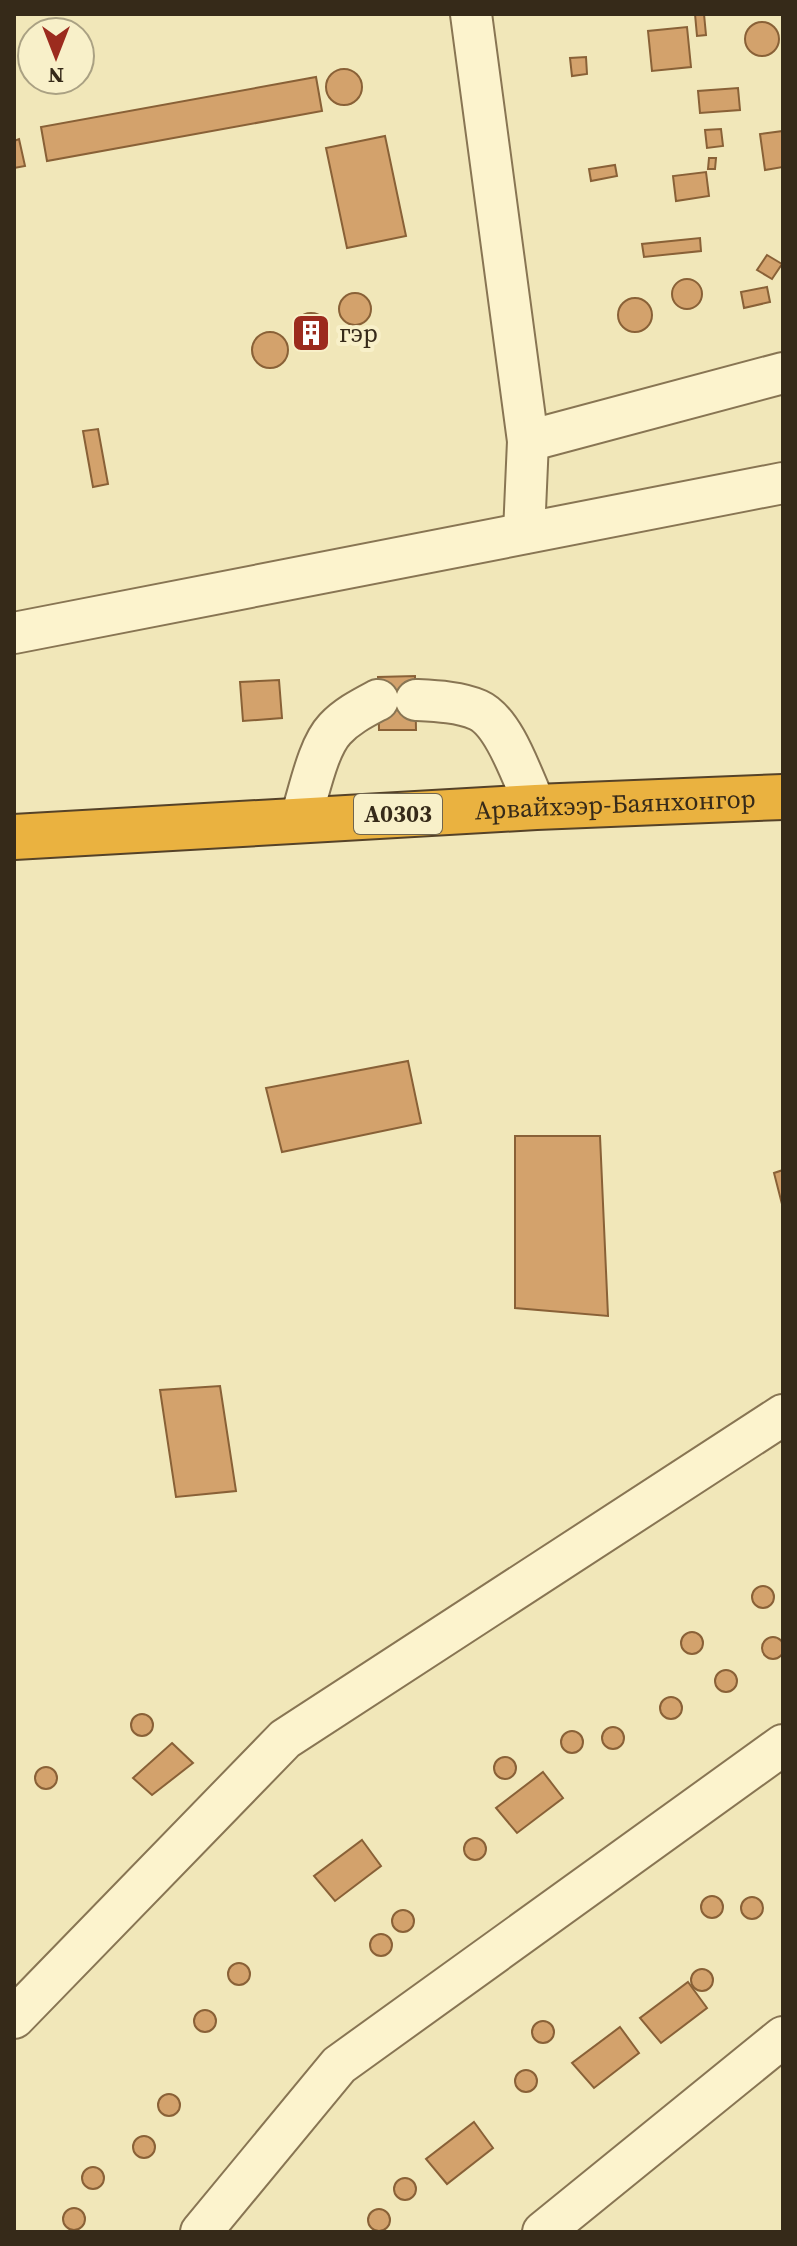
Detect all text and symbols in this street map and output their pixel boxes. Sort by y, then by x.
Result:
north arrow [16,16,96,96]
text: N [48,61,64,91]
building icon: гэр [290,312,332,354]
place label: гэр [339,315,378,351]
street label: Арвайхээр-Баянхонгор [474,780,756,828]
road number: A0303 [354,794,442,834]

